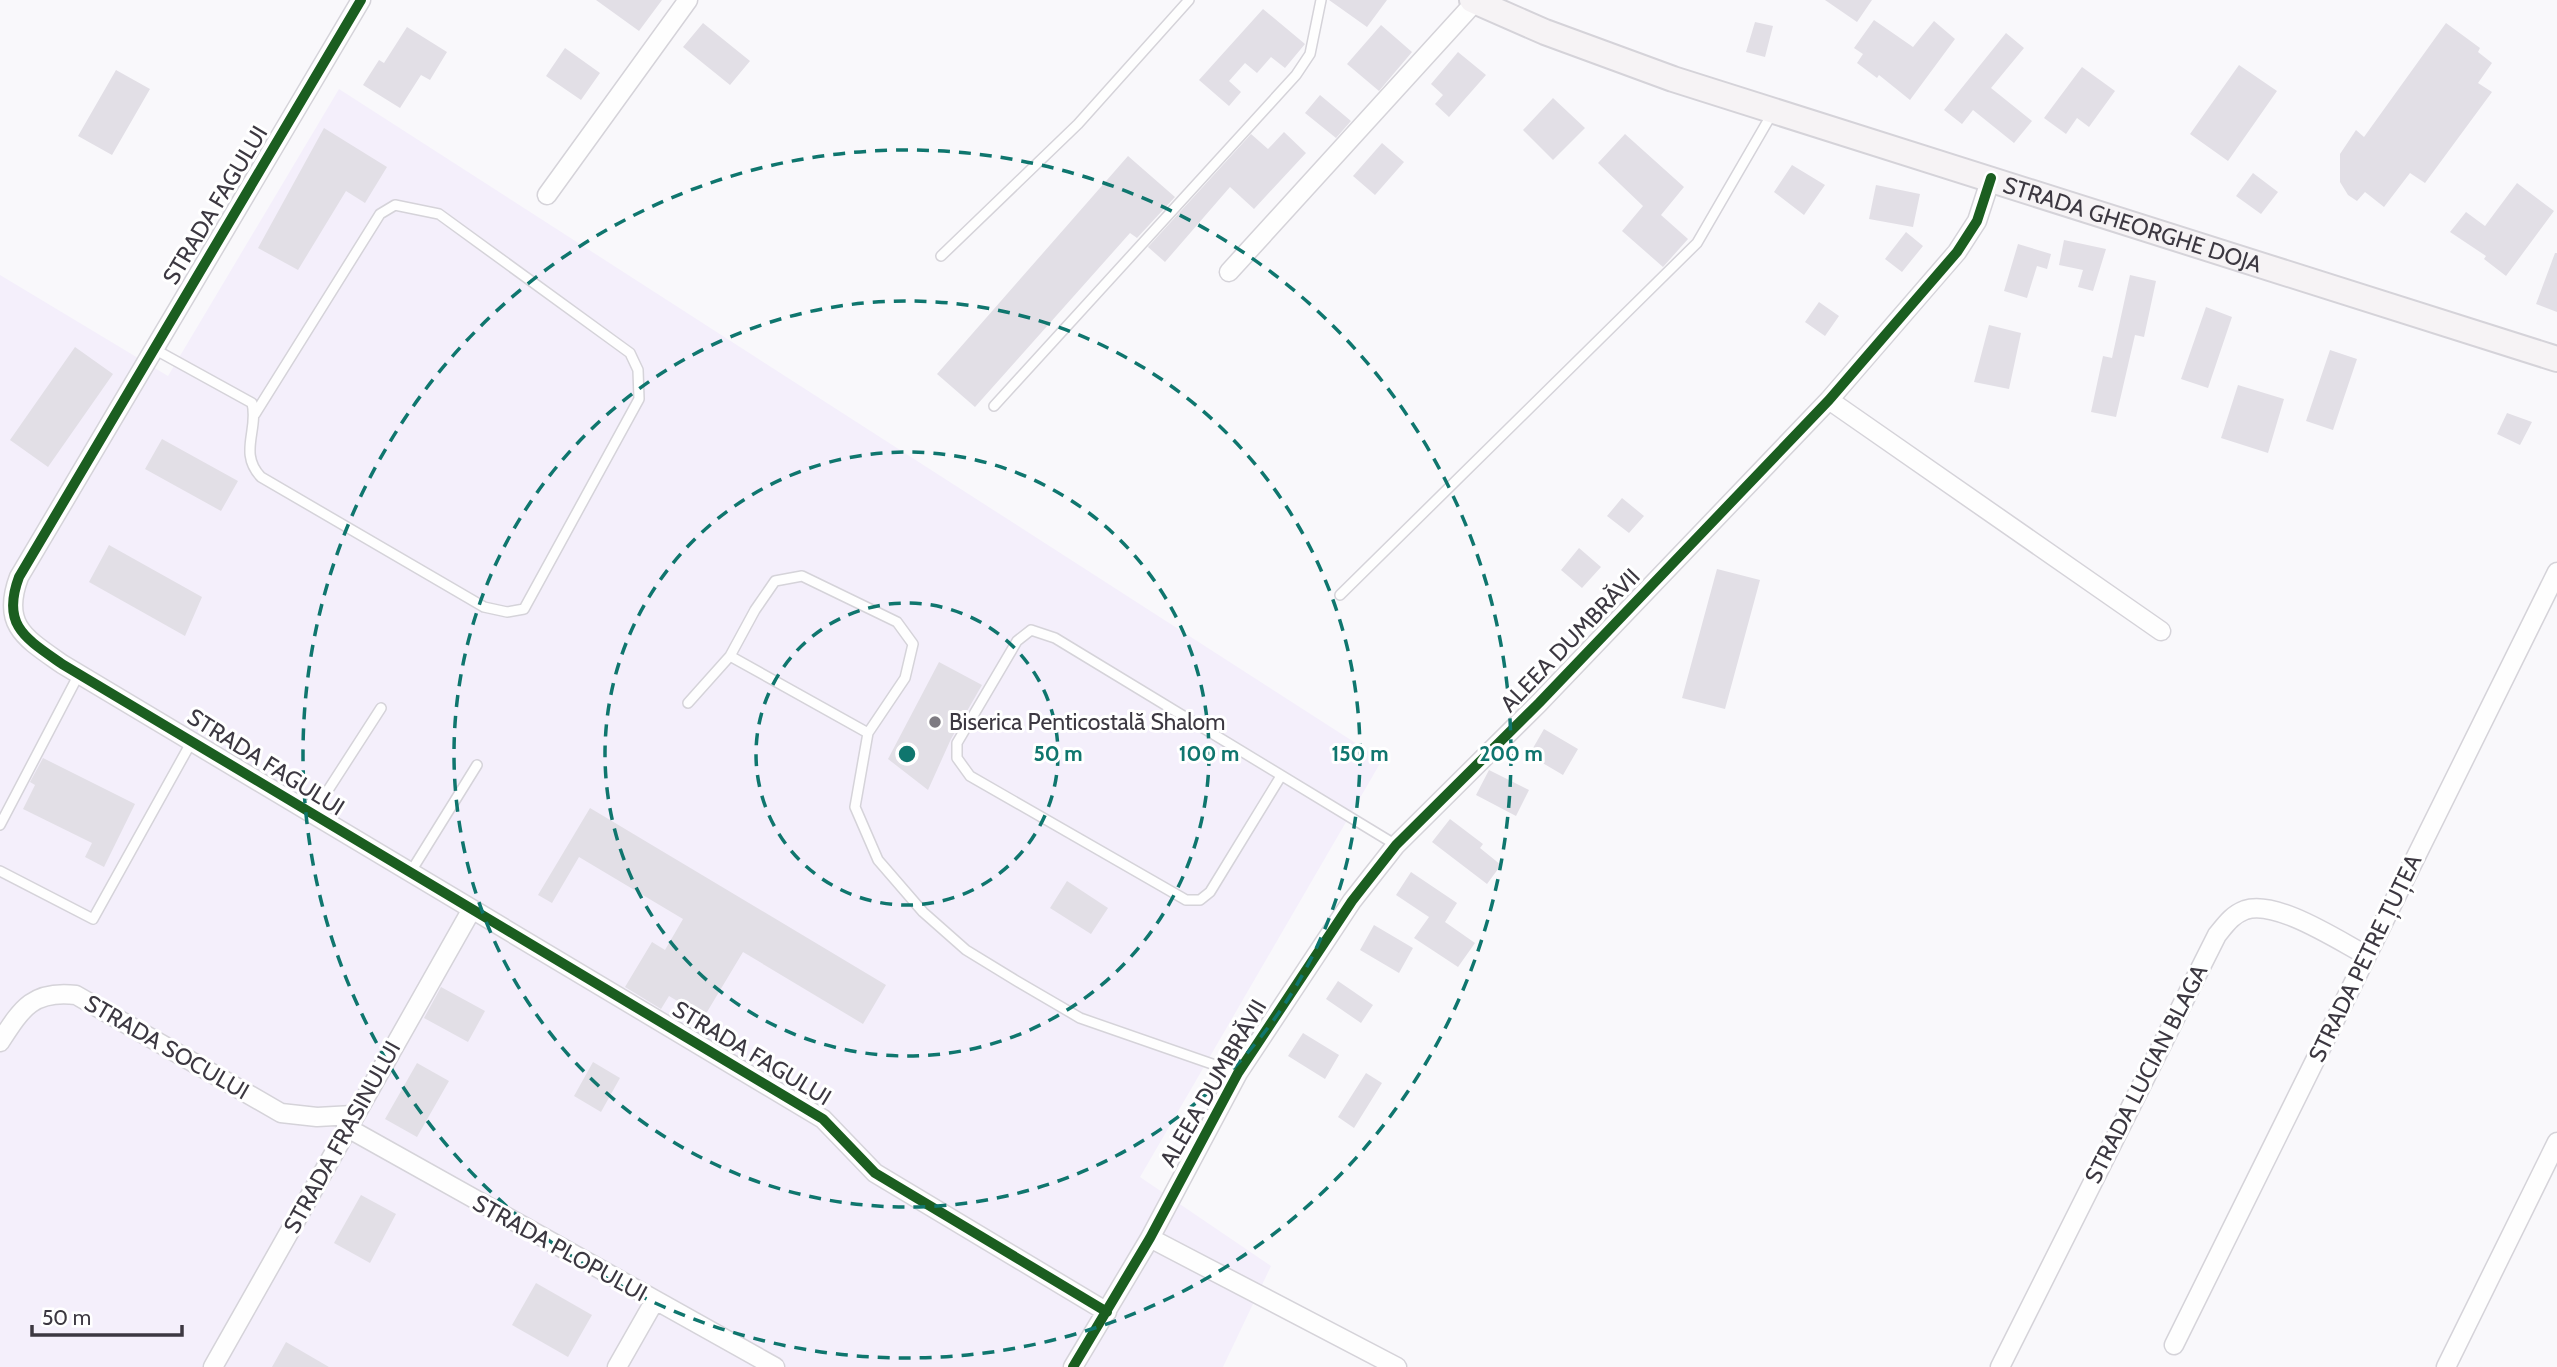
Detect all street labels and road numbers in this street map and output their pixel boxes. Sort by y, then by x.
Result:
street label: STRADA FAGULUI [157,121,273,289]
street label: STRADA GHEORGHE DOJA [2000,170,2265,279]
street label: ALEEA DUMBRĂVII [1494,562,1646,718]
street label: STRADA FAGULUI [182,702,350,822]
street label: STRADA PETRE ȚUȚEA [2303,850,2429,1067]
street label: STRADA LUCIAN BLAGA [2079,960,2213,1188]
street label: STRADA SOCULUI [80,989,254,1105]
street label: ALEEA DUMBRĂVII [1154,994,1272,1172]
street label: STRADA FAGULUI [668,995,836,1111]
street label: STRADA FRASINULUI [278,1036,406,1238]
street label: STRADA PLOPULUI [468,1189,652,1307]

